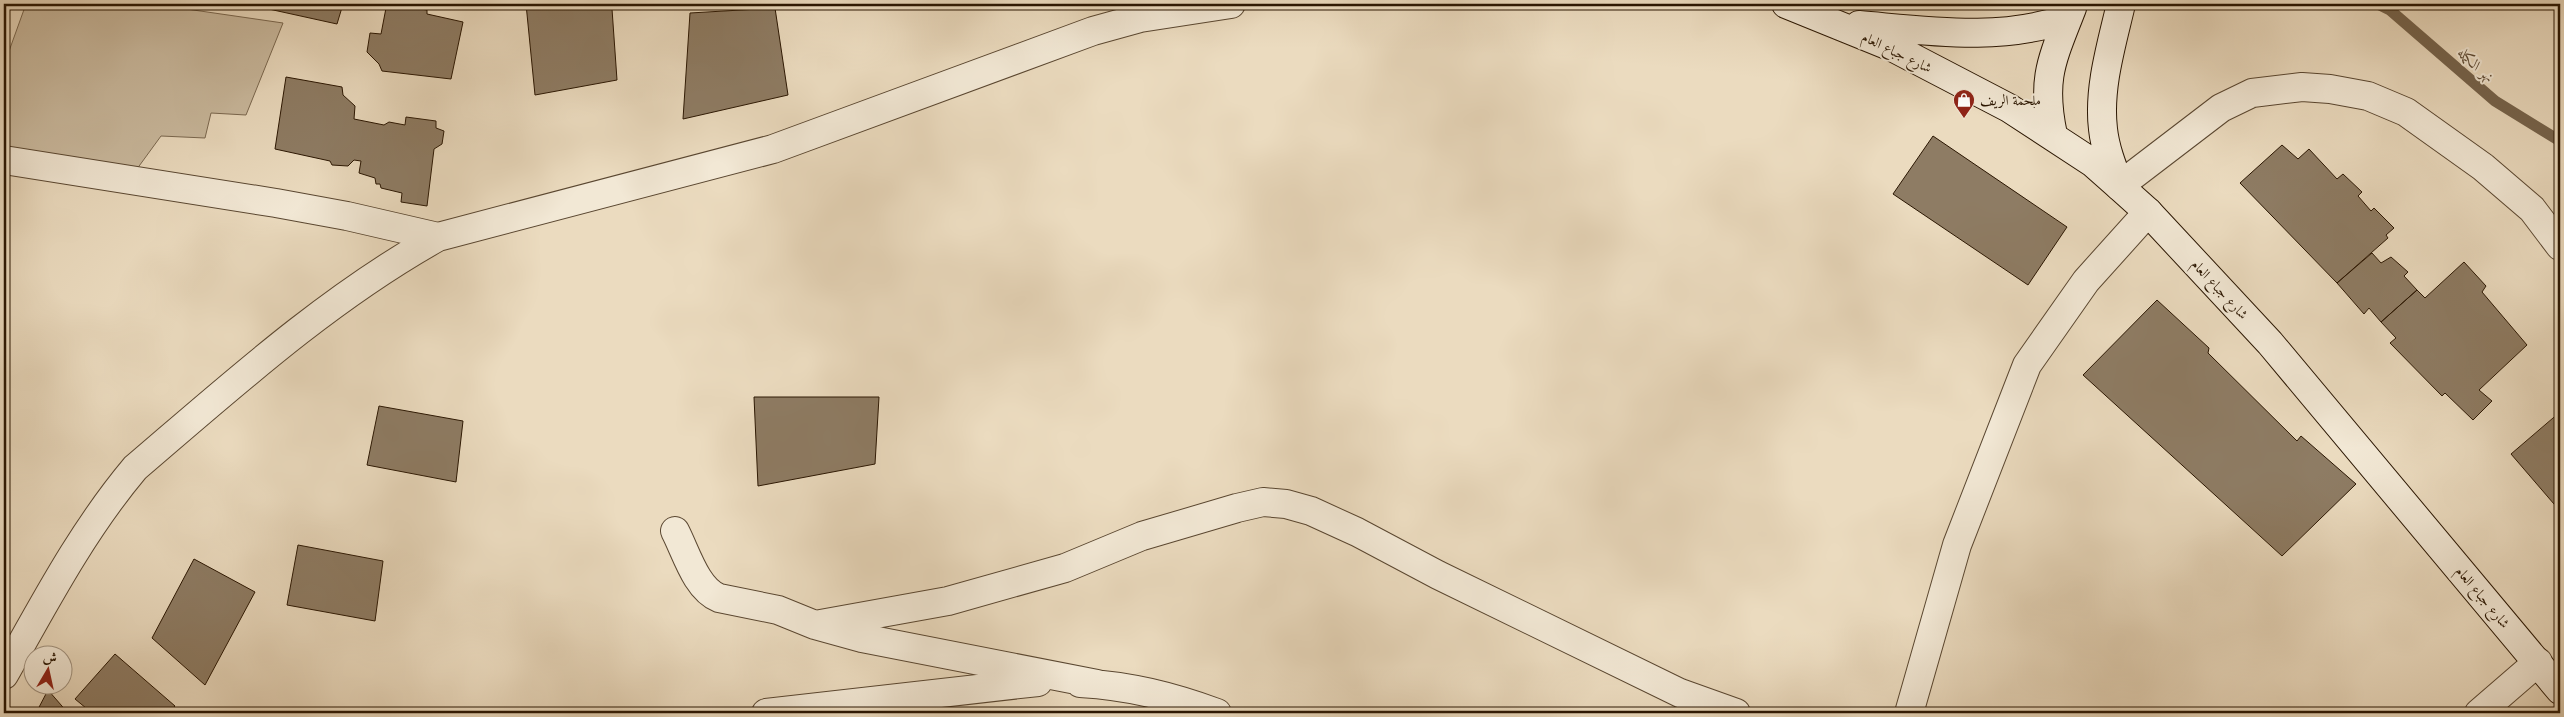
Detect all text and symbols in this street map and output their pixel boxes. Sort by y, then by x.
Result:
street label: شارع جباع العام [1857,30,1934,80]
water label: نهر الكمله [2453,46,2497,87]
shop icon: ملحمة الريف [1952,88,1976,119]
place label: ملحمة الريف [1980,93,2041,109]
street label: شارع جباع العام [2185,257,2250,326]
street label: شارع جباع العام [2449,564,2512,634]
north arrow [22,644,72,694]
text: ش [42,650,58,666]

